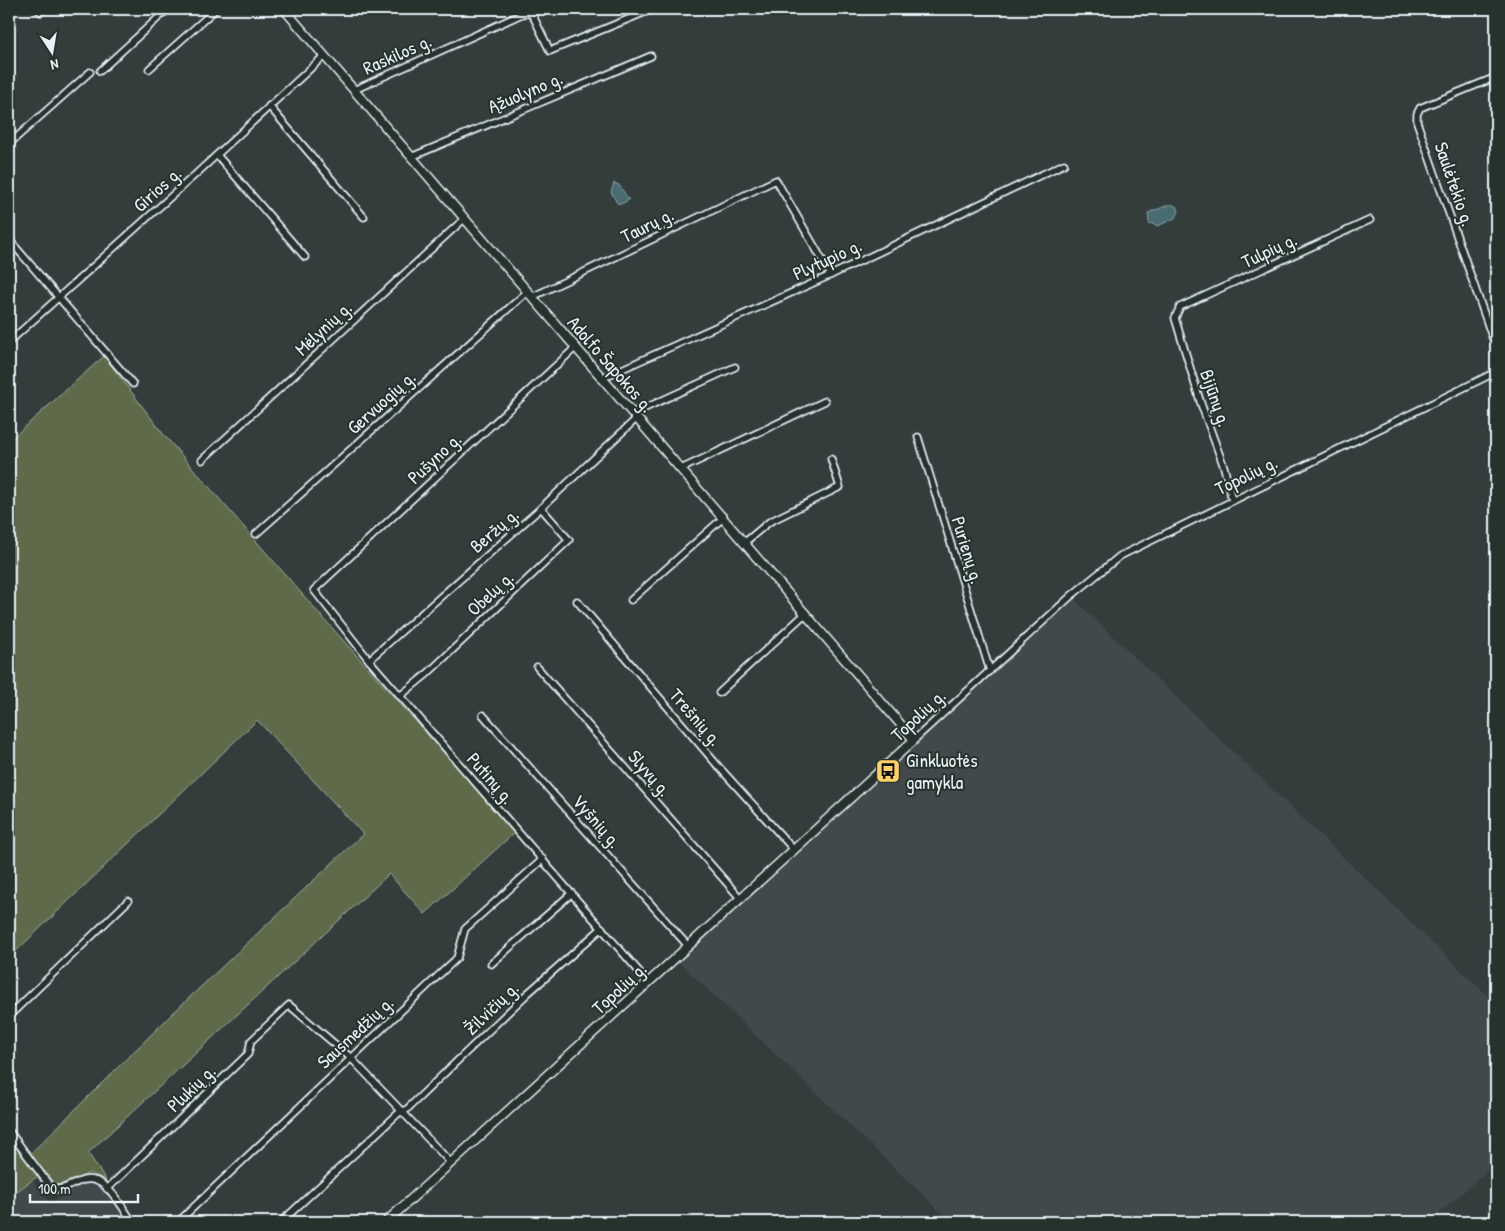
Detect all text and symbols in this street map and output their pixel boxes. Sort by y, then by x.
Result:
street label: Raskilos g. [359,27,435,81]
north arrow [28,28,78,78]
text: N [49,55,60,75]
street label: Ąžuolyno g. [484,65,566,119]
street label: Saulėtekio g. [1429,139,1481,229]
street label: Girios g. [127,160,187,218]
street label: Taurų g. [616,201,678,249]
street label: Tulpių g. [1237,226,1301,274]
street label: Plytupio g. [788,232,866,286]
street label: Mėlynių g. [289,295,357,361]
street label: Adolfo Šapokos g. [562,310,660,418]
street label: Gervuogių g. [341,364,421,440]
street label: Bijūnų g. [1194,366,1238,430]
street label: Pušyno g. [401,426,467,490]
street label: Topolių g. [1211,449,1281,501]
street label: Beržų g. [464,501,524,559]
street label: Purienų g. [945,513,991,587]
street label: Obelų g. [461,565,519,621]
street label: Trešnių g. [664,683,728,751]
street label: Topolių g. [885,683,951,747]
street label: Slyvų g. [623,744,677,802]
street label: Putinų g. [461,747,521,809]
place label: Ginkluotės gamykla [906,747,978,795]
bus stop icon: Ginkluotės gamykla [875,758,901,784]
street label: Vyšnių g. [566,789,628,853]
street label: Topolių g. [586,956,652,1020]
street label: Žilvičių g. [458,975,524,1041]
street label: Sausmedžių g. [311,990,399,1074]
street label: Plukių g. [161,1058,221,1118]
scale bar [30,1171,138,1203]
text: 100 m [38,1178,71,1199]

